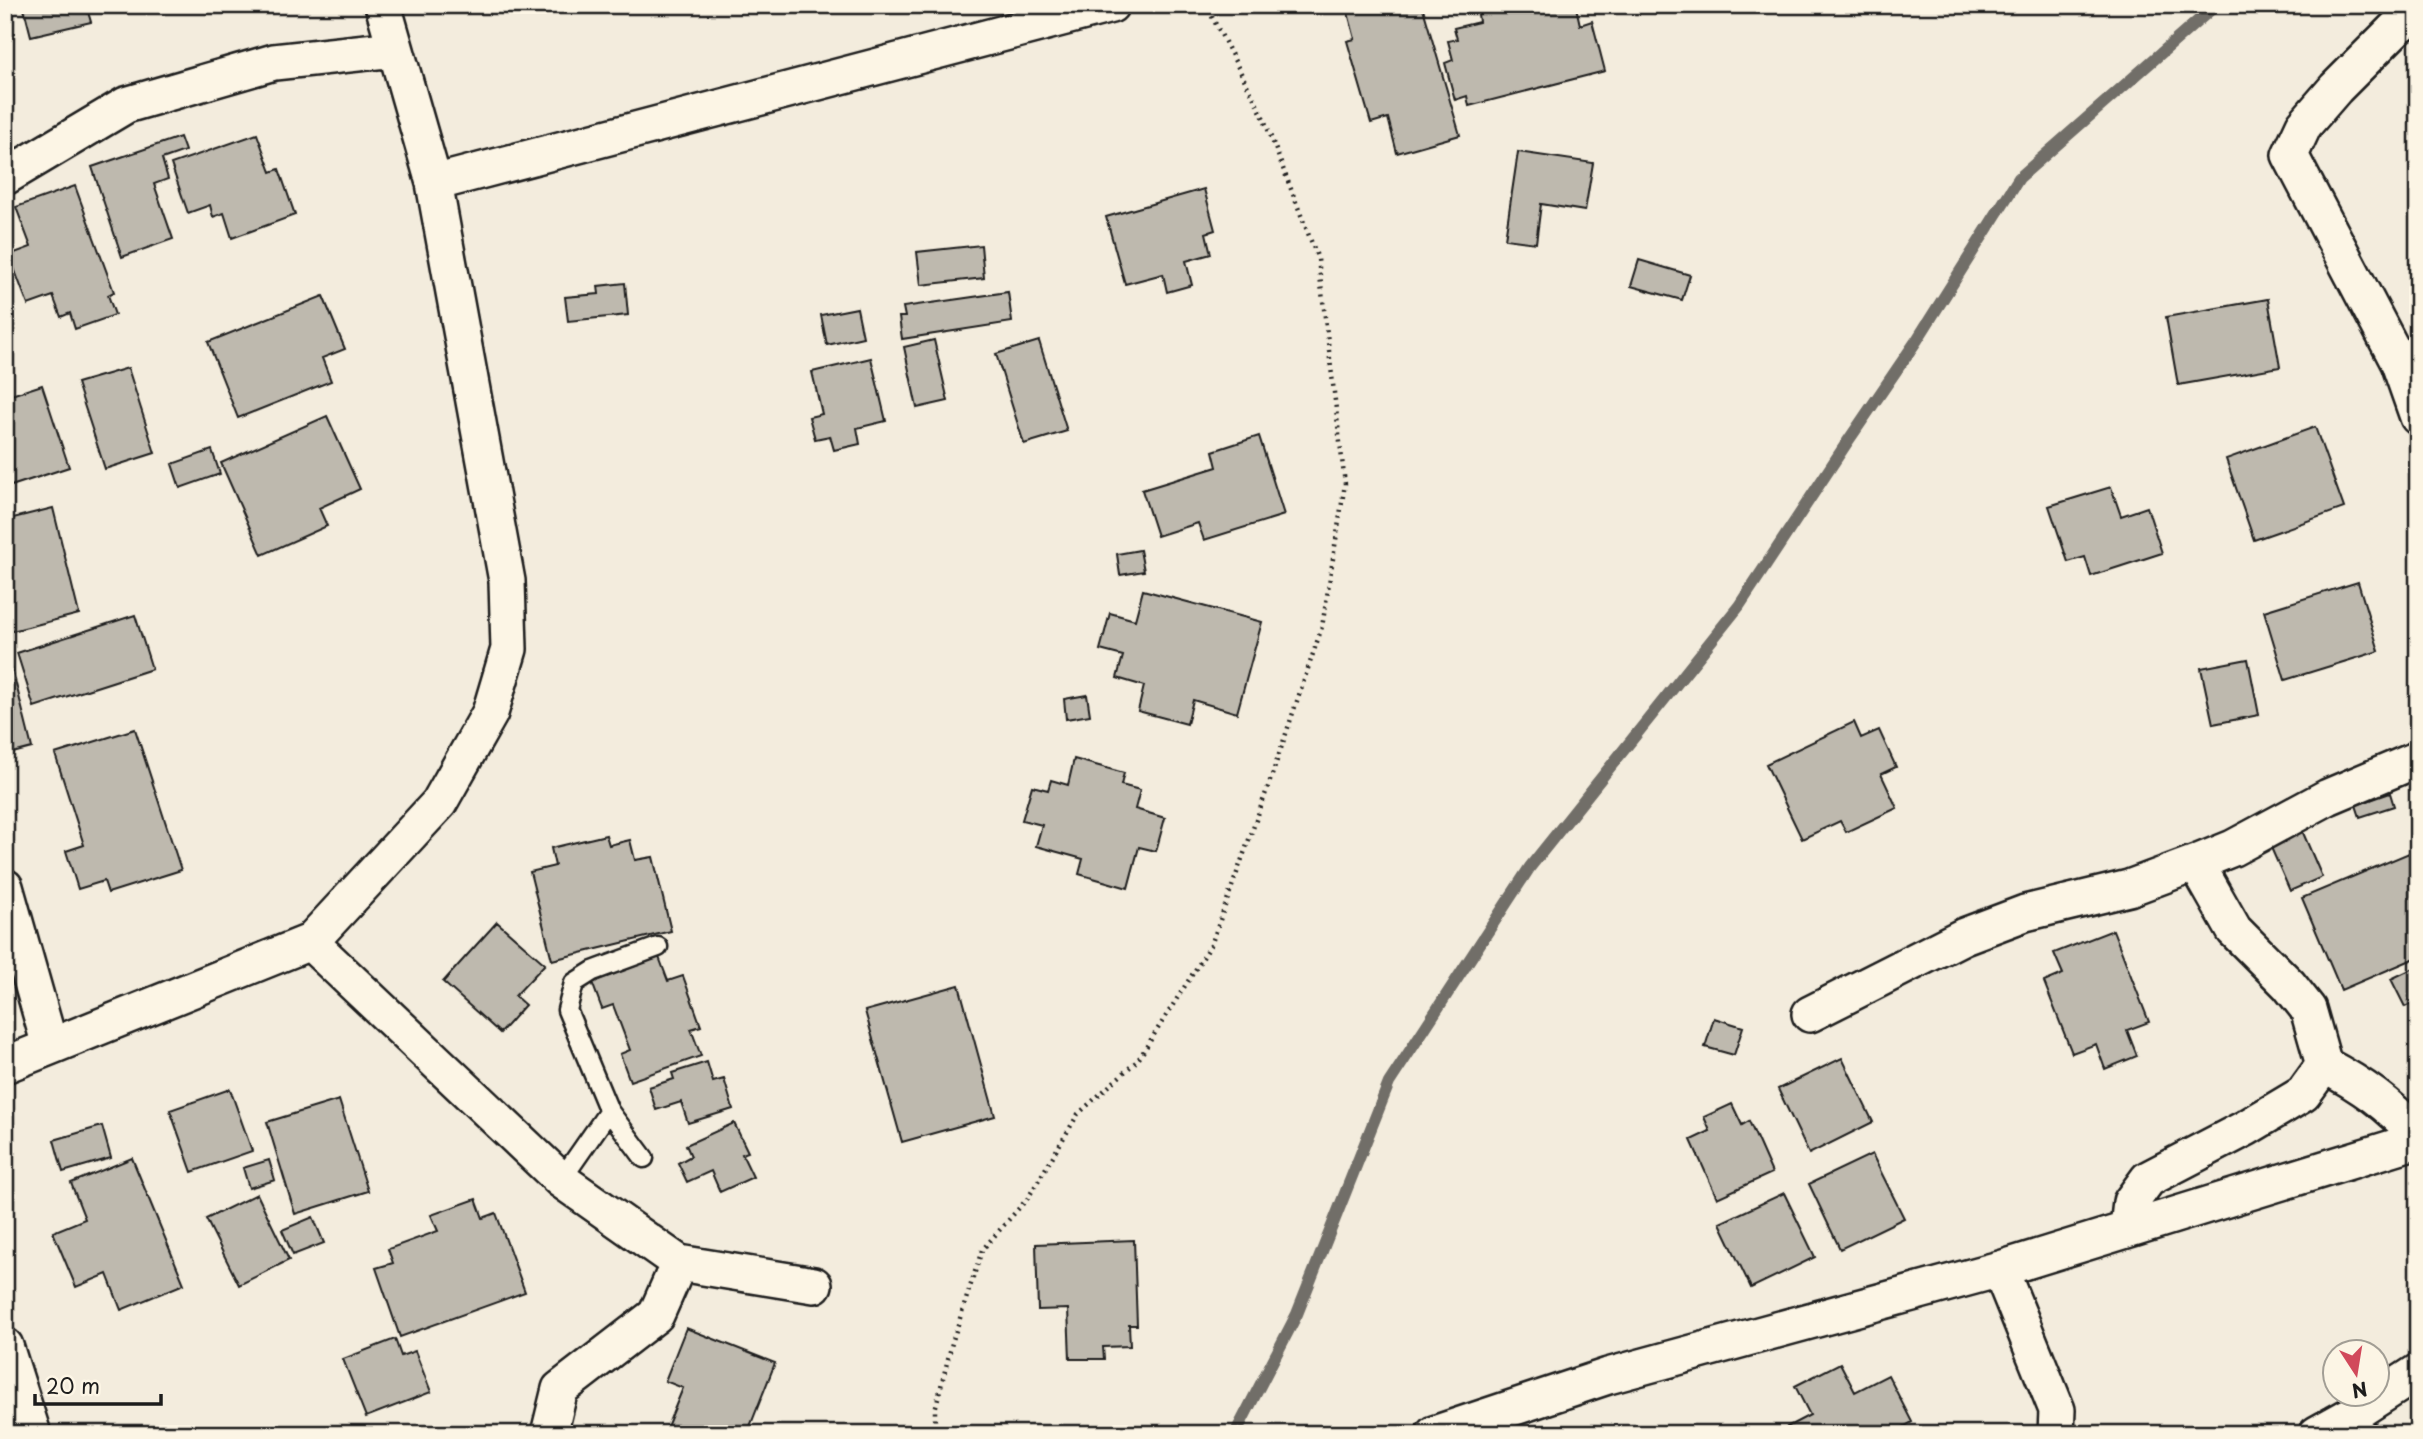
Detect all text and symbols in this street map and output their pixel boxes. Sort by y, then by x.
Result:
north arrow [2322,1338,2392,1408]
scale bar [35,1362,161,1406]
text: 20 m [46,1369,100,1401]
text: N [2349,1375,2370,1406]

